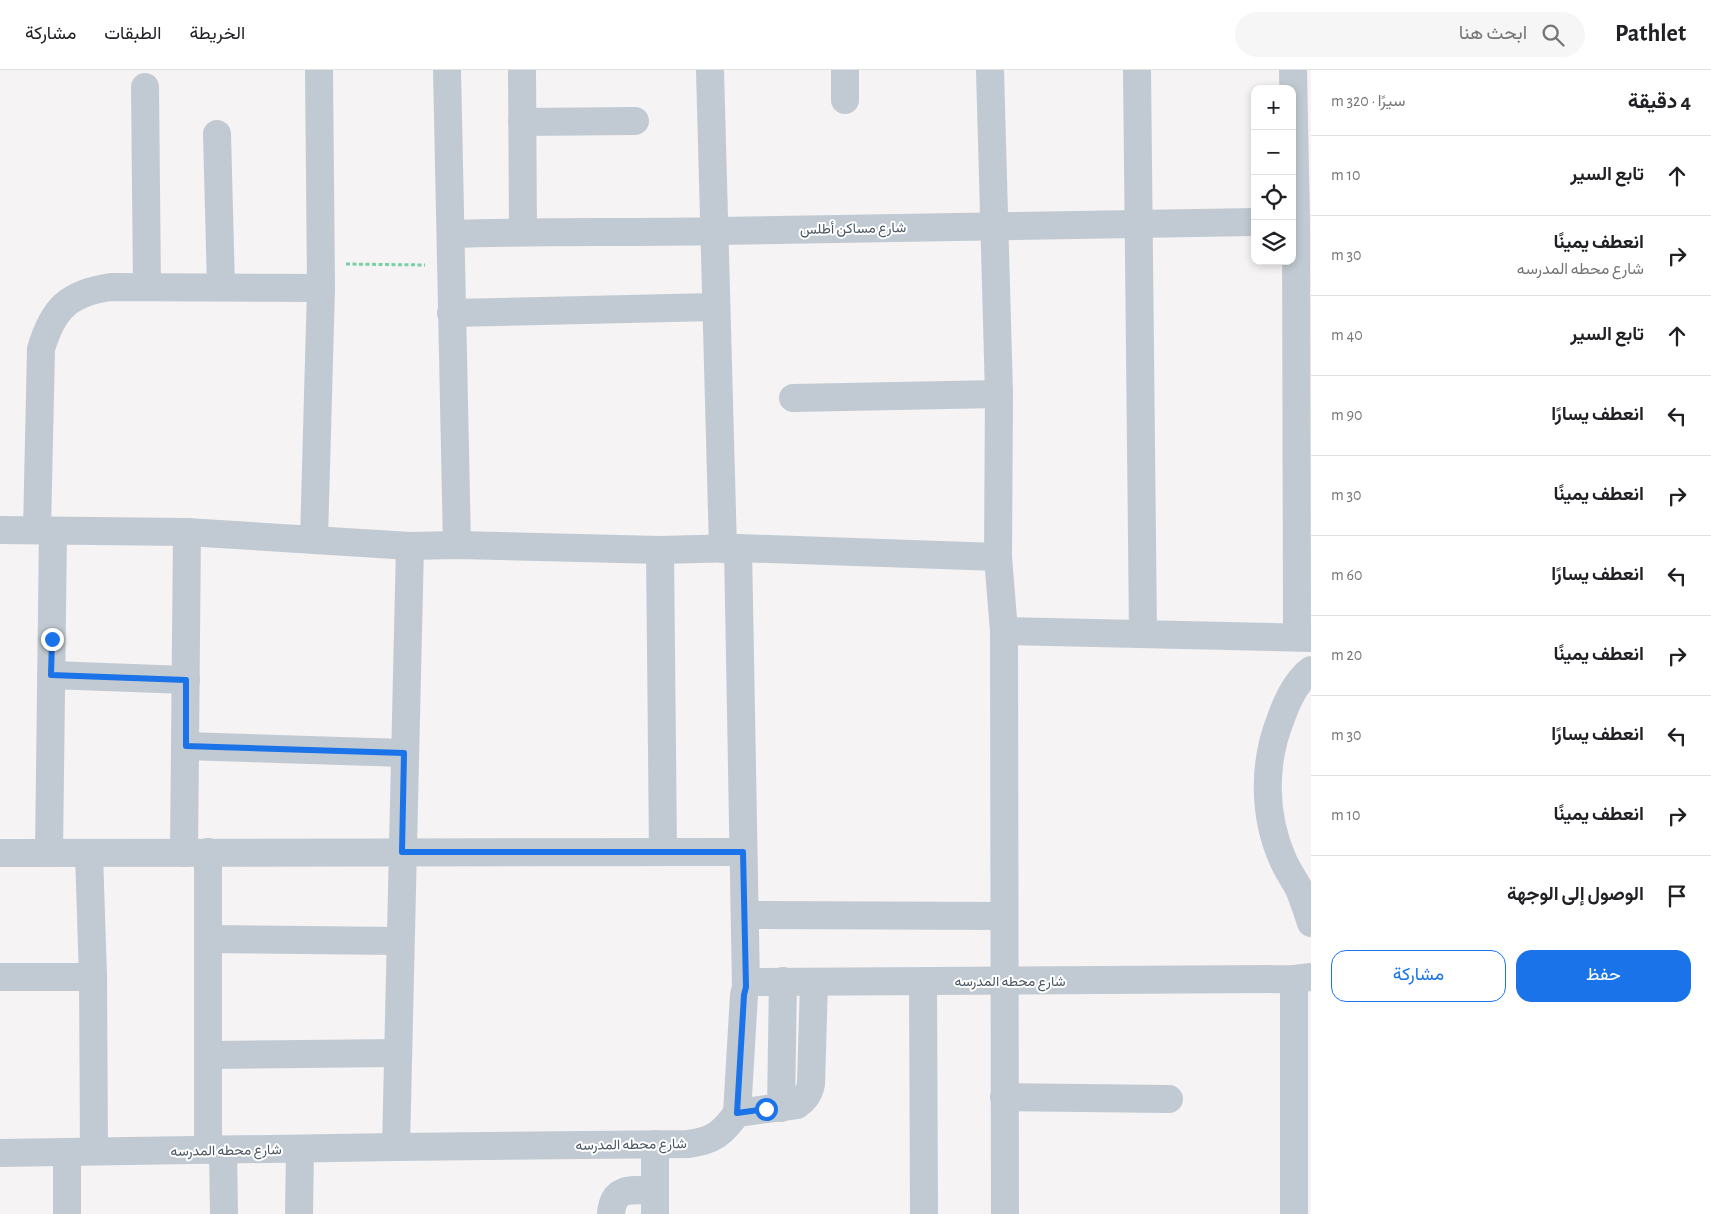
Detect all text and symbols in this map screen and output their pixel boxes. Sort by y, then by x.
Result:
search box [1235,12,1585,57]
icon: search [1539,21,1567,49]
text: Pathlet [1615,22,1686,46]
text: ابحث هنا [1459,24,1527,43]
text: مشاركة [25,25,76,43]
text: الطبقات [104,25,161,43]
text: الخريطة [189,25,245,43]
map controls [1251,85,1296,265]
button: + [1251,85,1296,130]
text: 4 دقيقة [1628,91,1691,112]
text: سيرًا · 320 m [1331,93,1406,109]
button: − [1251,130,1296,175]
icon: ahead [1663,162,1691,190]
text: تابع السير [1570,165,1644,184]
text: 10 m [1331,167,1360,183]
button: locate [1251,175,1296,220]
street label: شارع مساكن أطلس [800,220,906,240]
button: layers [1251,220,1296,265]
text: انعطف يمينًا [1554,233,1644,252]
icon: right [1663,242,1691,270]
text: 30 m [1331,247,1362,263]
text: شارع محطه المدرسه [1517,261,1644,277]
icon: ahead [1663,322,1691,350]
text: تابع السير [1570,325,1644,344]
text: 40 m [1331,327,1363,343]
icon: left [1663,402,1691,430]
text: انعطف يسارًا [1551,405,1644,424]
text: 90 m [1331,407,1362,423]
icon: right [1663,482,1691,510]
text: انعطف يمينًا [1554,485,1644,504]
text: 30 m [1331,487,1362,503]
icon: left [1663,562,1691,590]
text: انعطف يسارًا [1551,565,1644,584]
text: 60 m [1331,567,1362,583]
route end [41,628,64,651]
icon: right [1663,642,1691,670]
text: انعطف يمينًا [1554,645,1644,664]
text: 20 m [1331,647,1362,663]
icon: left [1663,722,1691,750]
text: انعطف يسارًا [1551,725,1644,744]
text: 30 m [1331,727,1362,743]
icon: right [1663,802,1691,830]
text: انعطف يمينًا [1554,805,1644,824]
text: 10 m [1331,807,1360,823]
icon: arrive [1663,882,1691,910]
text: الوصول إلى الوجهة [1507,885,1644,904]
button: مشاركة [1331,950,1506,1002]
button: حفظ [1516,950,1691,1002]
street label: شارع محطه المدرسه [954,975,1066,992]
route start [755,1098,778,1121]
street label: شارع محطه المدرسه [575,1137,687,1156]
street label: شارع محطه المدرسه [170,1143,282,1162]

